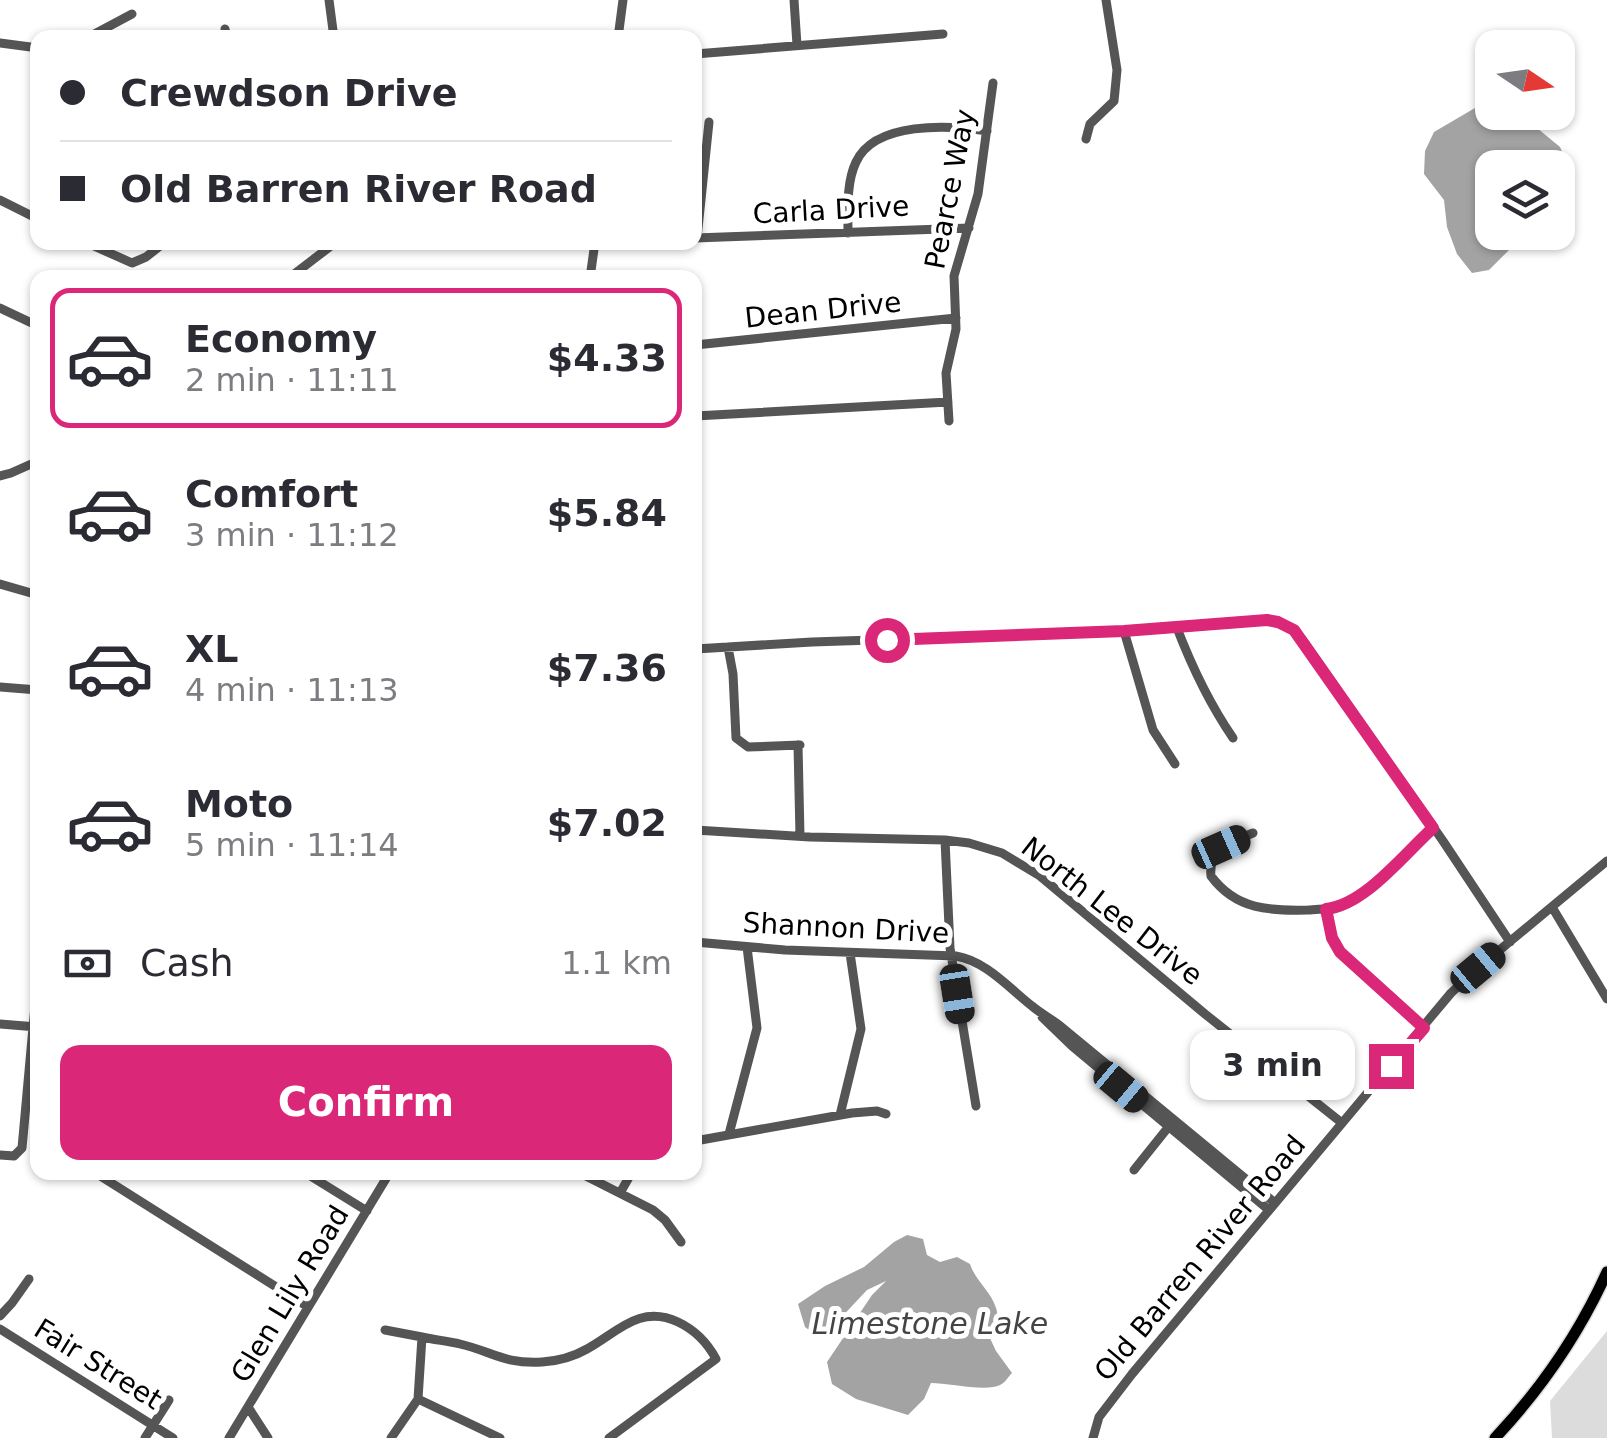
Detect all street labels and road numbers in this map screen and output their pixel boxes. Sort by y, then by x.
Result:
street label: Pearce Way [918,106,982,272]
street label: Carla Drive [752,189,910,231]
street label: Dean Drive [743,285,903,335]
street label: North Lee Drive [1015,830,1209,992]
street label: Shannon Drive [742,906,950,950]
street label: Old Barren River Road [1088,1129,1312,1387]
street label: Glen Lily Road [224,1200,356,1388]
street label: Fair Street [28,1312,168,1416]

